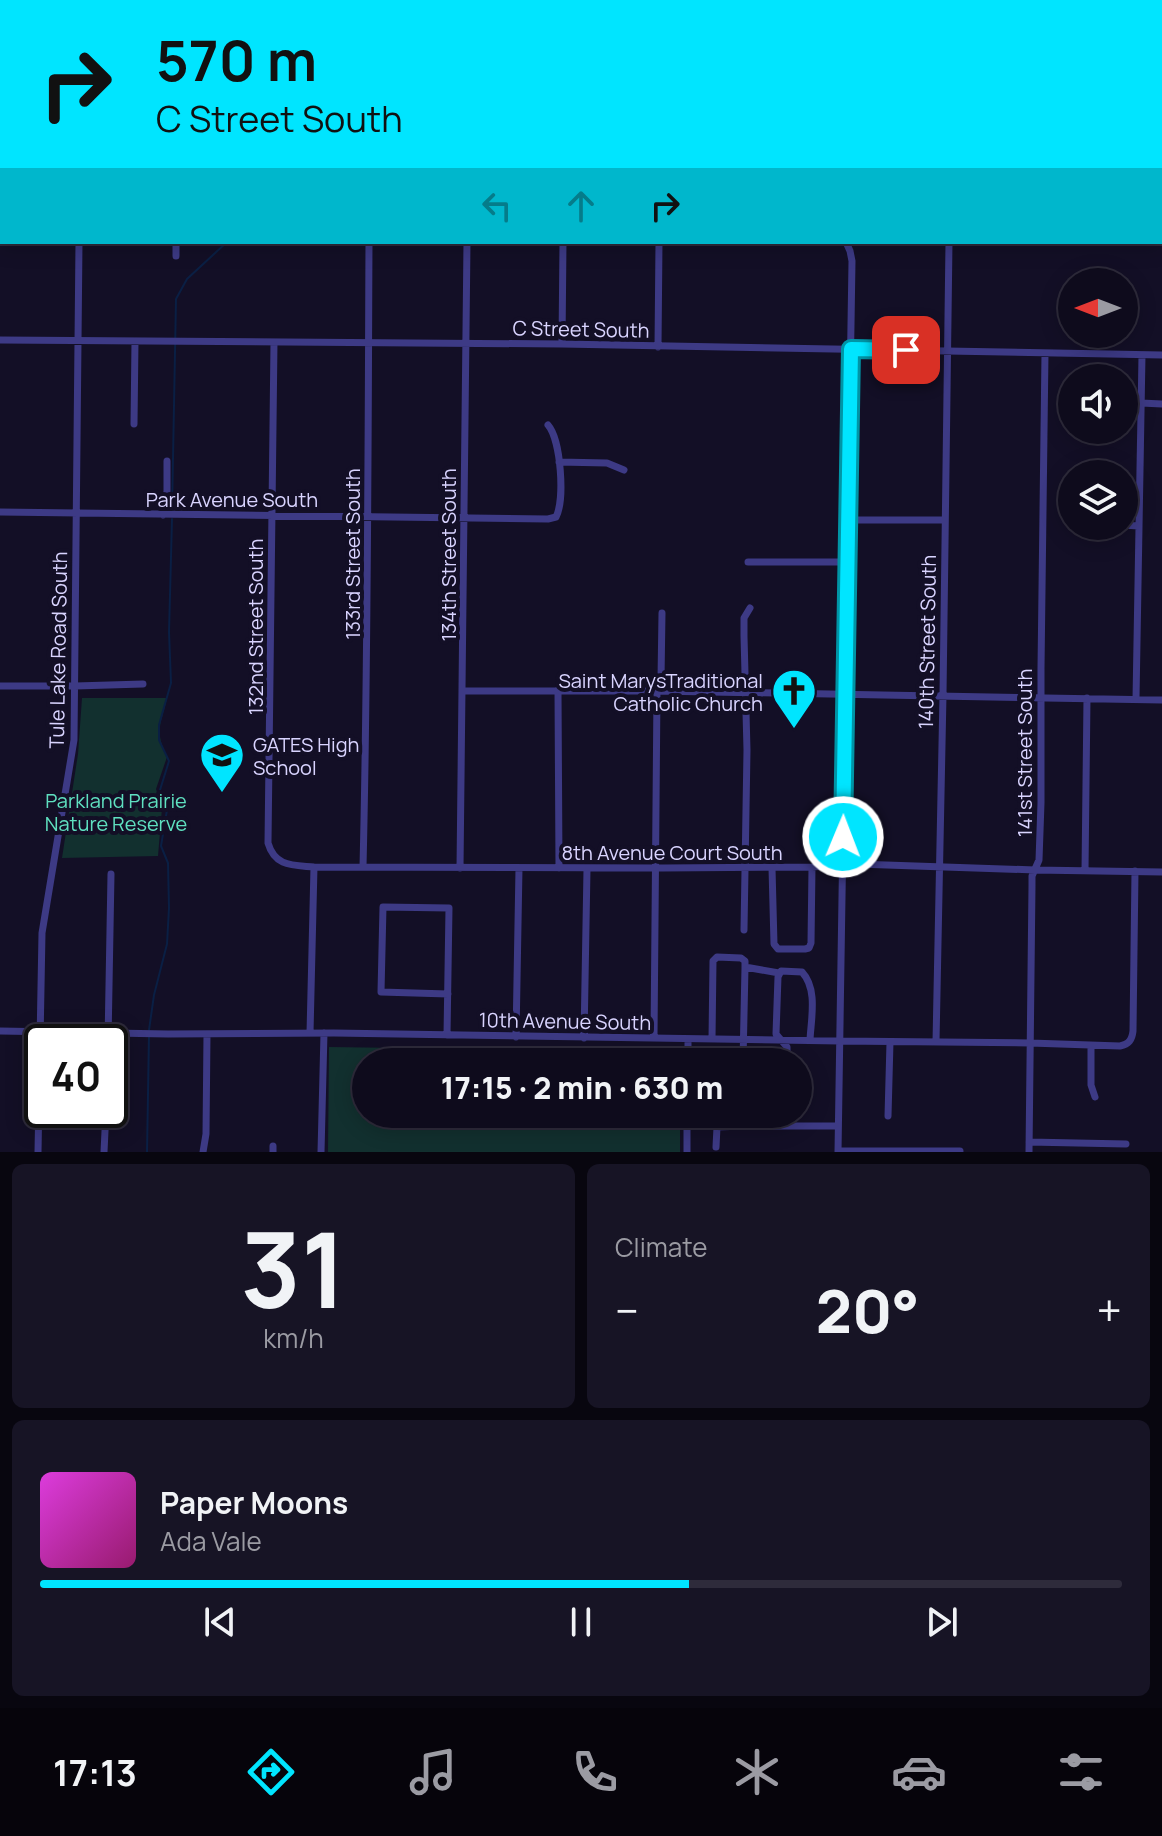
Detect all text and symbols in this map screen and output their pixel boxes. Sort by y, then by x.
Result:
text: 570 m [156,21,317,98]
icon: right [24,32,128,136]
text: C Street South [156,94,403,143]
icon: left [475,184,519,228]
icon: ahead [559,184,603,228]
icon: right [643,184,687,228]
north arrow [1058,268,1138,348]
map controls [1058,268,1138,540]
street label: C Street South [512,314,650,344]
pin [872,316,940,384]
icon: arrive [884,328,928,372]
button: sound [1058,364,1138,444]
button: layers [1058,460,1138,540]
street label: 133rd Street South [339,468,366,640]
street label: 134th Street South [435,468,462,642]
street label: Park Avenue South [146,486,318,513]
street label: 132nd Street South [242,539,269,715]
street label: Tule Lake Road South [43,551,73,749]
street label: 140th Street South [912,555,942,729]
place label: Saint MarysTraditional Catholic Church [558,667,763,717]
church icon: Saint MarysTraditional Catholic Church [770,667,818,730]
street label: 141st Street South [1011,669,1038,837]
school or university icon: GATES High School [198,731,246,794]
place label: GATES High School [253,731,359,781]
park label: Parkland Prairie Nature Reserve [45,787,187,837]
position arrow [801,795,885,879]
street label: 8th Avenue Court South [561,839,783,866]
street label: 10th Avenue South [479,1006,651,1036]
speed limit sign: 40 [24,1024,128,1128]
text: 17:15 · 2 min · 630 m [441,1067,723,1108]
text: 31 [240,1197,347,1339]
text: Climate [615,1229,707,1265]
text: 20° [816,1269,920,1351]
text: − [615,1280,639,1340]
text: + [1097,1280,1122,1340]
text: km/h [263,1320,324,1356]
text: Paper Moons [160,1482,348,1523]
text: Ada Vale [160,1523,262,1559]
icon: previous [198,1600,242,1644]
icon: pause [559,1600,603,1644]
icon: next [920,1600,964,1644]
icon: directions [243,1744,299,1800]
icon: music [405,1744,461,1800]
icon: phone [567,1744,623,1800]
icon: climate [729,1744,785,1800]
icon: car [891,1744,947,1800]
icon: filters [1053,1744,1109,1800]
text: 17:13 [53,1748,137,1797]

